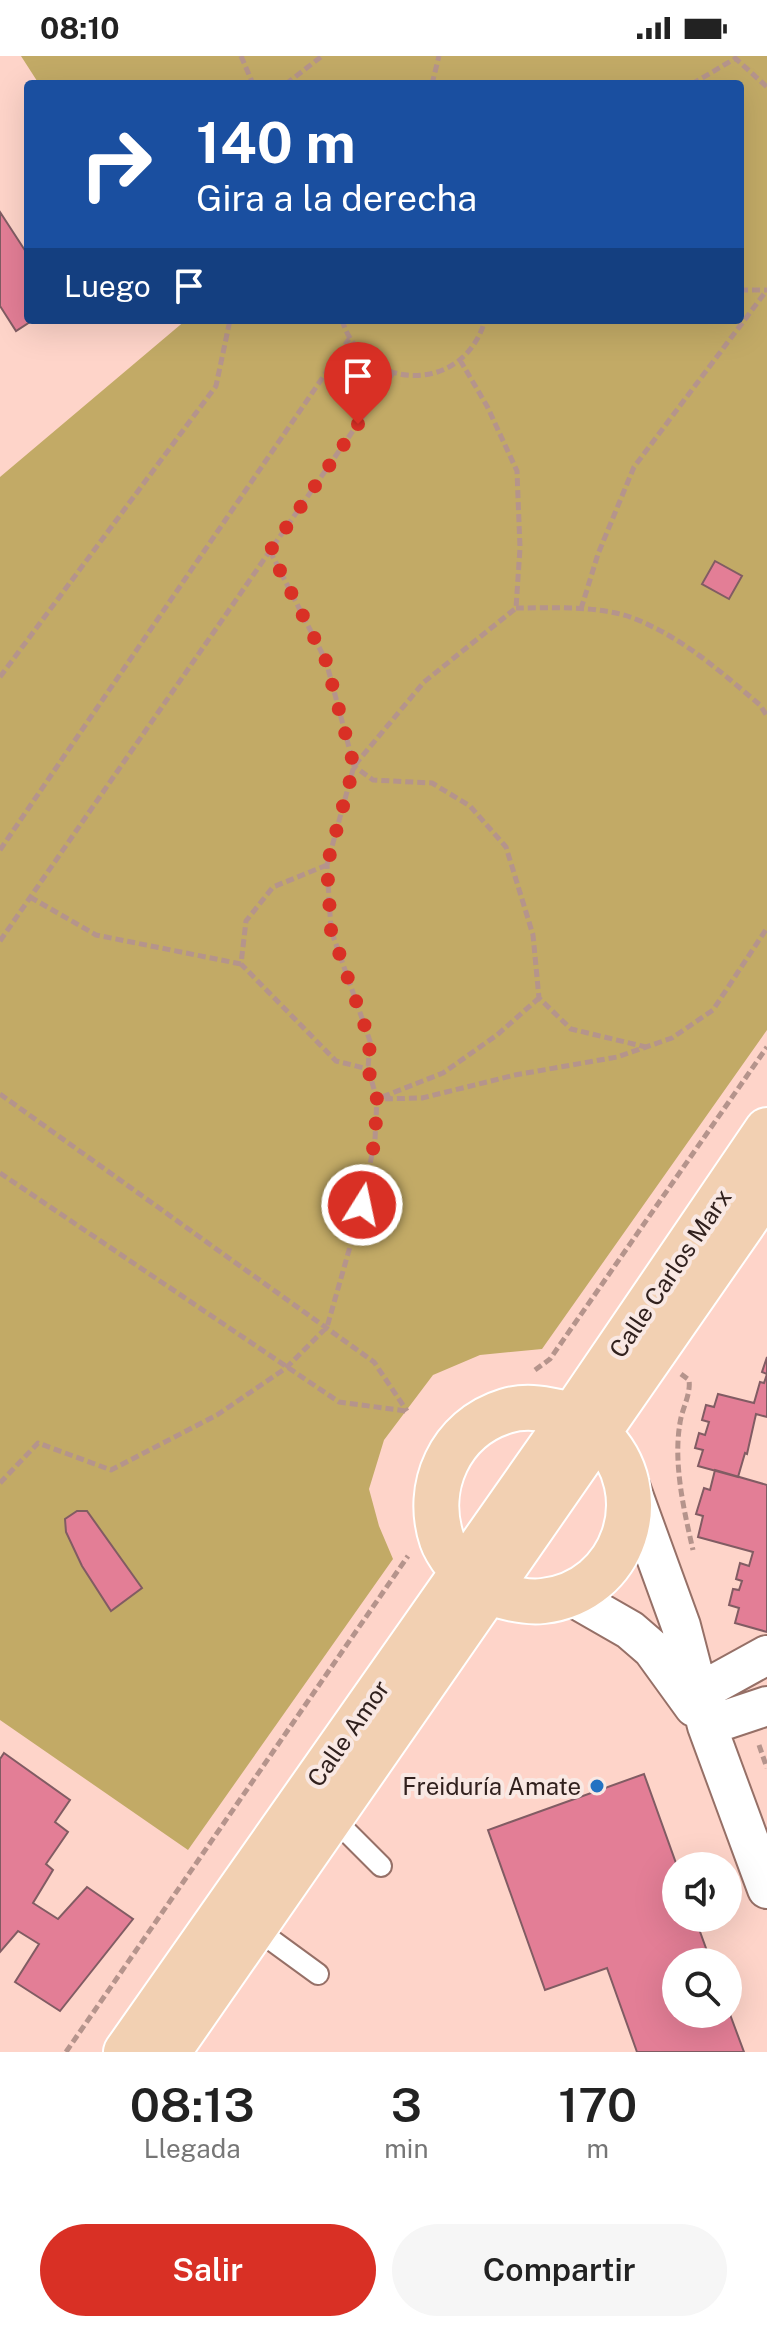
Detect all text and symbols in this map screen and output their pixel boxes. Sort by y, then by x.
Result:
text: 08:10 [40,10,120,46]
text: 140 m [196,110,356,176]
icon: right [64,112,168,216]
text: Gira a la derecha [196,177,477,219]
icon: arrive [167,264,211,308]
text: Luego [64,268,151,304]
pin [324,342,392,424]
icon: arrive [336,354,380,398]
position arrow [320,1163,404,1247]
street label: Calle Carlos Marx [603,1183,737,1363]
street label: Calle Amor [301,1674,395,1792]
place label: Freiduría Amate [402,1772,581,1800]
marker: Freiduría Amate [588,1777,606,1795]
map controls [662,1852,742,2028]
button: sound [662,1852,742,1932]
button: search [662,1948,742,2028]
text: 08:13 [130,2076,255,2133]
text: 3 [391,2076,422,2133]
text: 170 [558,2076,637,2133]
text: Llegada [144,2133,241,2164]
text: min [384,2133,428,2164]
text: m [586,2133,609,2164]
button: Salir [40,2224,376,2316]
button: Compartir [392,2224,727,2316]

